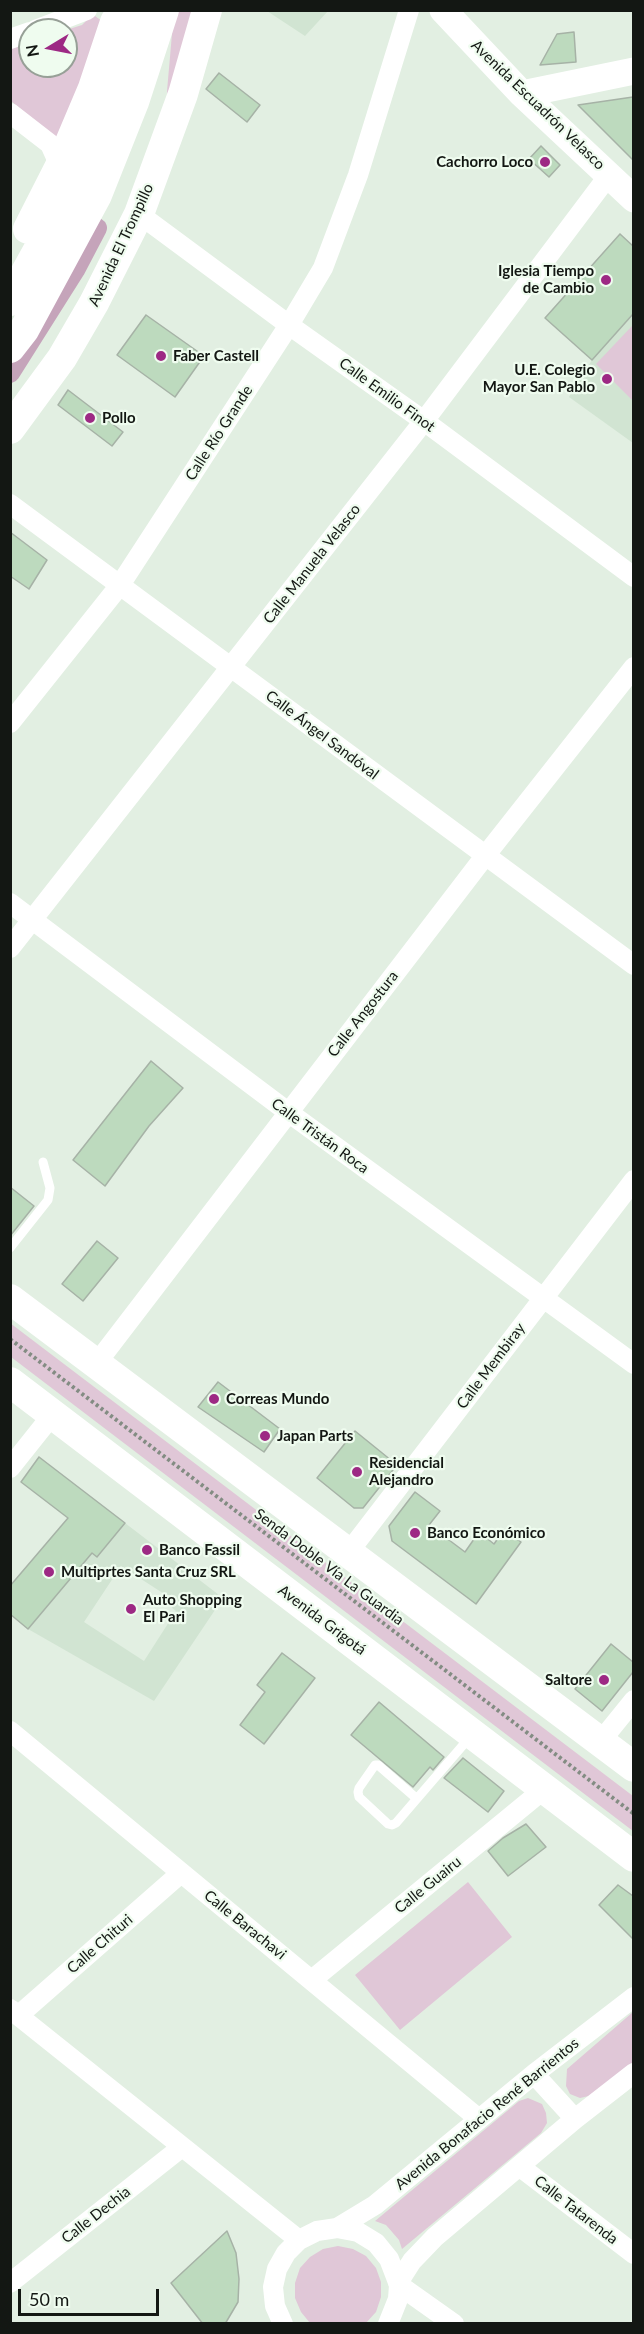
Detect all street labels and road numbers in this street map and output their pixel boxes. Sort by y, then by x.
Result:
street label: Avenida Escuadrón Velasco [467,36,609,174]
street label: Avenida El Trompillo [85,181,157,309]
street label: Calle Emilio Finot [335,354,439,436]
street label: Calle Río Grande [182,382,256,484]
street label: Calle Manuela Velasco [260,501,364,627]
street label: Calle Ángel Sandóval [262,687,382,783]
street label: Calle Angostura [324,967,402,1061]
street label: Calle Tristán Roca [268,1095,372,1177]
street label: Calle Membiray [453,1320,529,1412]
street label: Senda Doble Vía La Guardia [251,1505,407,1629]
street label: Avenida Grigotá [274,1581,370,1659]
street label: Calle Guairu [391,1853,465,1917]
street label: Calle Barachavi [200,1886,290,1964]
street label: Calle Chituri [63,1911,137,1977]
street label: Avenida Bonafacio René Barrientos [391,2034,583,2194]
street label: Calle Tatarenda [531,2172,621,2248]
street label: Calle Dechia [58,2183,134,2247]

